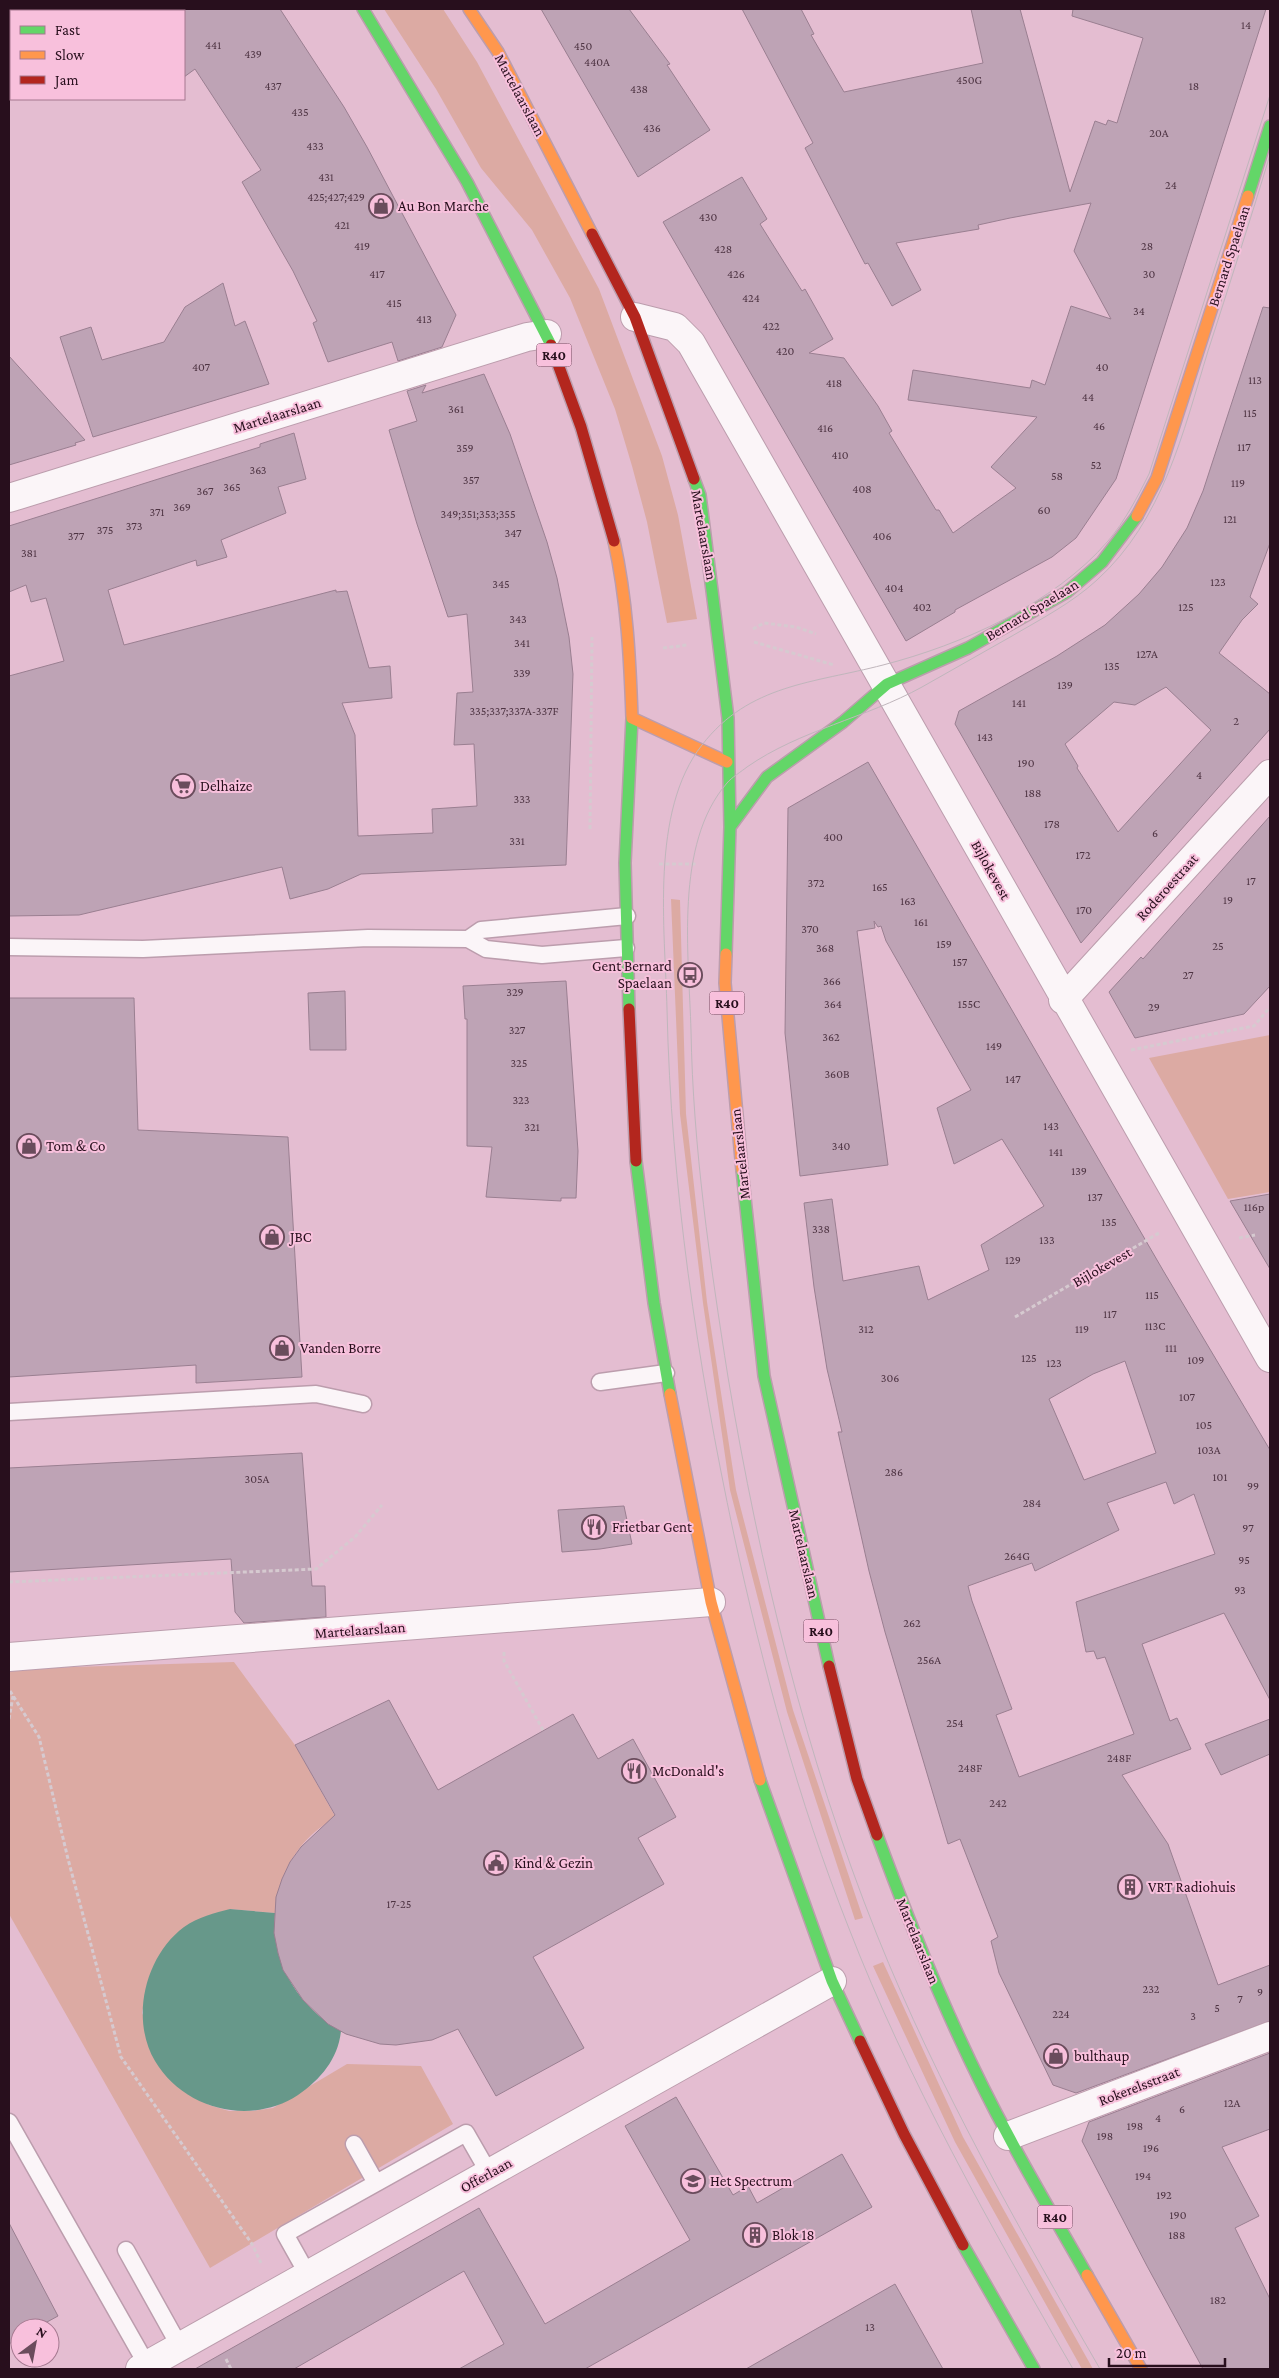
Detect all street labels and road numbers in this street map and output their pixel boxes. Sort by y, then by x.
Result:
street label: Martelaarslaan [492,51,548,139]
street label: Bernard Spaelaan [1205,204,1254,309]
road number: R40 [536,344,572,366]
street label: Martelaarslaan [231,394,323,436]
street label: Martelaarslaan [688,489,720,581]
street label: Bernard Spaelaan [983,576,1082,645]
street label: Bijlokevest [967,838,1014,904]
street label: Roderoestraat [1133,850,1202,924]
road number: R40 [710,991,744,1014]
street label: Martelaarslaan [727,1108,753,1200]
street label: Bijlokevest [1070,1243,1136,1291]
street label: Martelaarslaan [786,1508,822,1600]
street label: Martelaarslaan [314,1619,406,1641]
road number: R40 [804,1620,838,1642]
street label: Martelaarslaan [894,1896,942,1986]
street label: Rokerelsstraat [1096,2063,1183,2109]
street label: Offerlaan [457,2154,515,2196]
road number: R40 [1038,2206,1072,2228]

